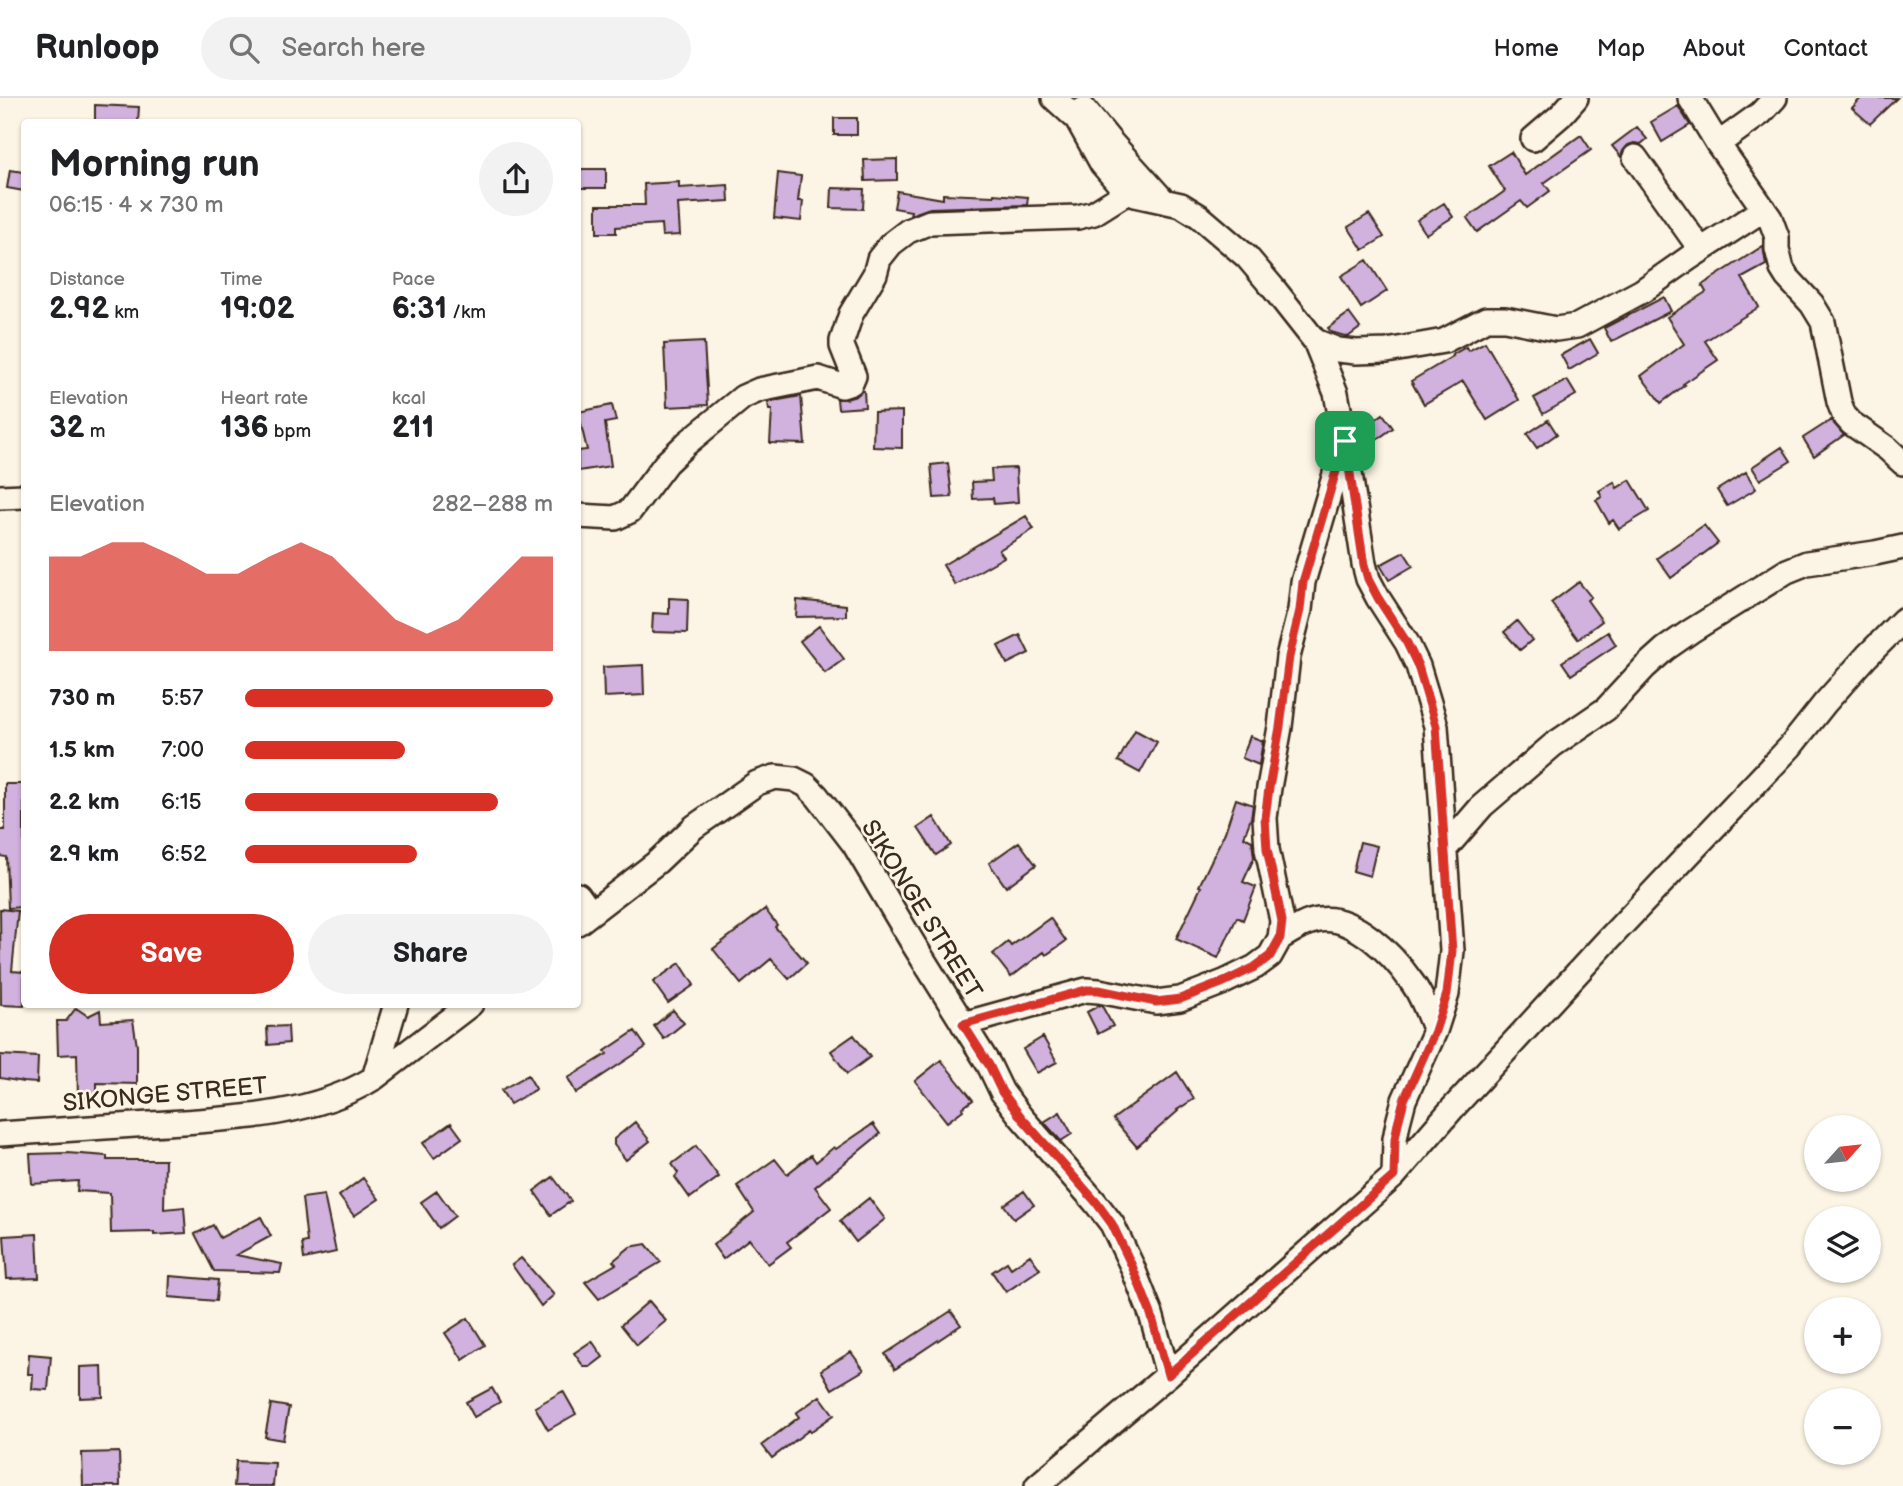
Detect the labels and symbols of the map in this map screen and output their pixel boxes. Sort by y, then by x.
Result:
pin [1315,411,1375,471]
street label: SIKONGE STREET [855,815,988,1004]
street label: SIKONGE STREET [62,1071,269,1118]
north arrow [1804,1115,1881,1192]

